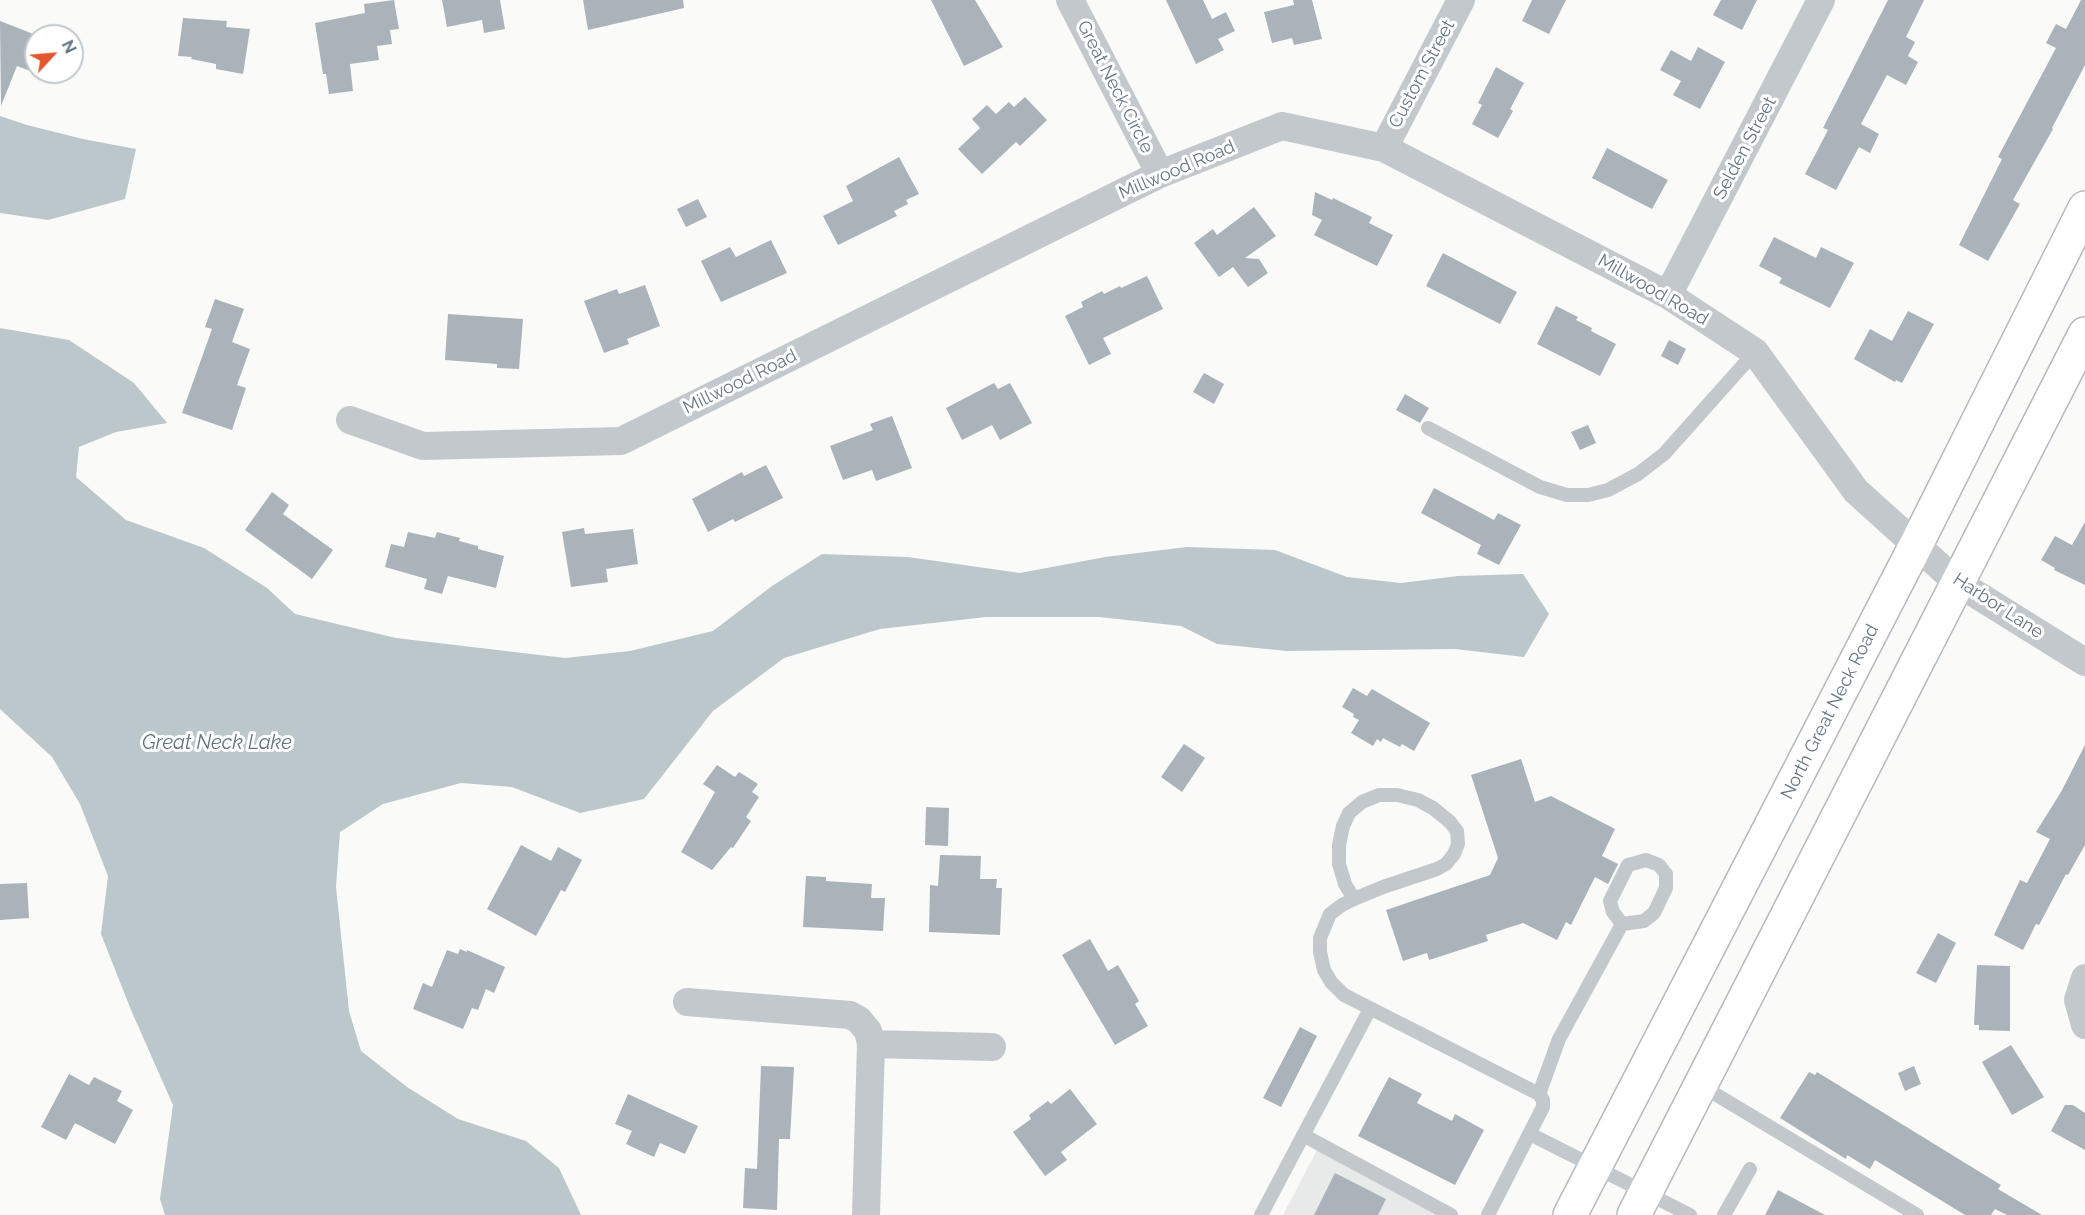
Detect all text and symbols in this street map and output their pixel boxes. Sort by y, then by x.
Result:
street label: Custom Street [1384,16,1460,132]
street label: Great Neck Circle [1072,17,1158,157]
north arrow [24,24,84,84]
text: N [58,37,80,56]
street label: Selden Street [1709,93,1781,203]
street label: Millwood Road [1116,136,1238,204]
street label: Millwood Road [1594,250,1712,330]
street label: Millwood Road [680,345,800,419]
street label: Harbor Lane [1949,569,2047,643]
street label: North Great Neck Road [1777,621,1883,803]
water label: Great Neck Lake [142,731,292,755]

